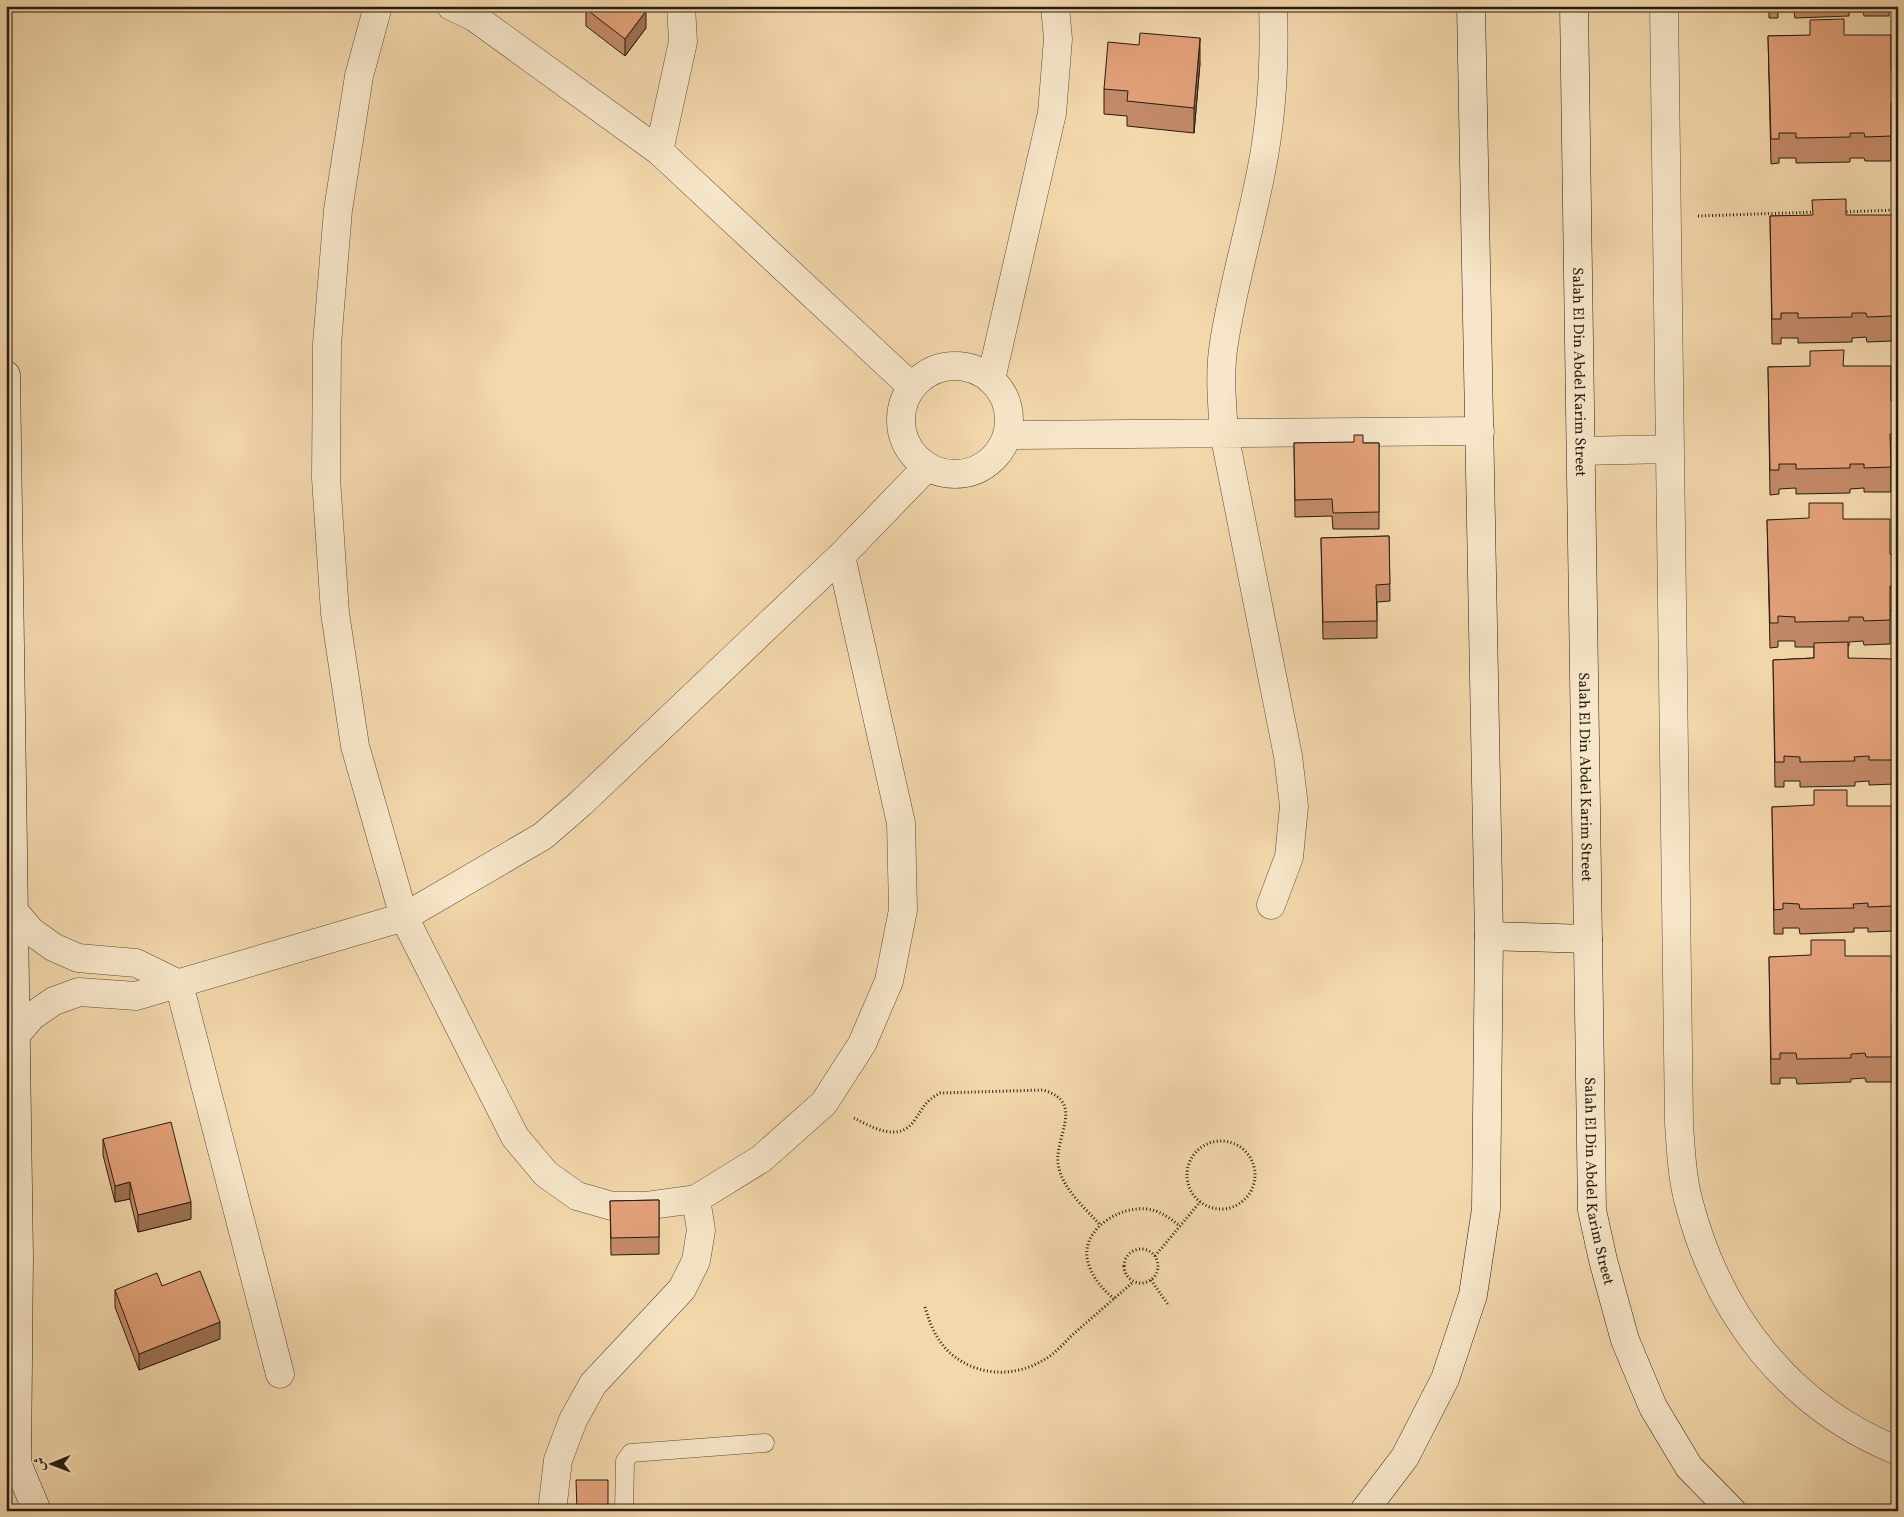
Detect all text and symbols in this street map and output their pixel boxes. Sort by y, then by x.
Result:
street label: Salah El Din Abdel Karim Street [1566,267,1590,477]
street label: Salah El Din Abdel Karim Street [1572,672,1596,882]
street label: Salah El Din Abdel Karim Street [1578,1077,1618,1288]
north arrow [28,1440,78,1490]
text: ش [31,1457,50,1471]

